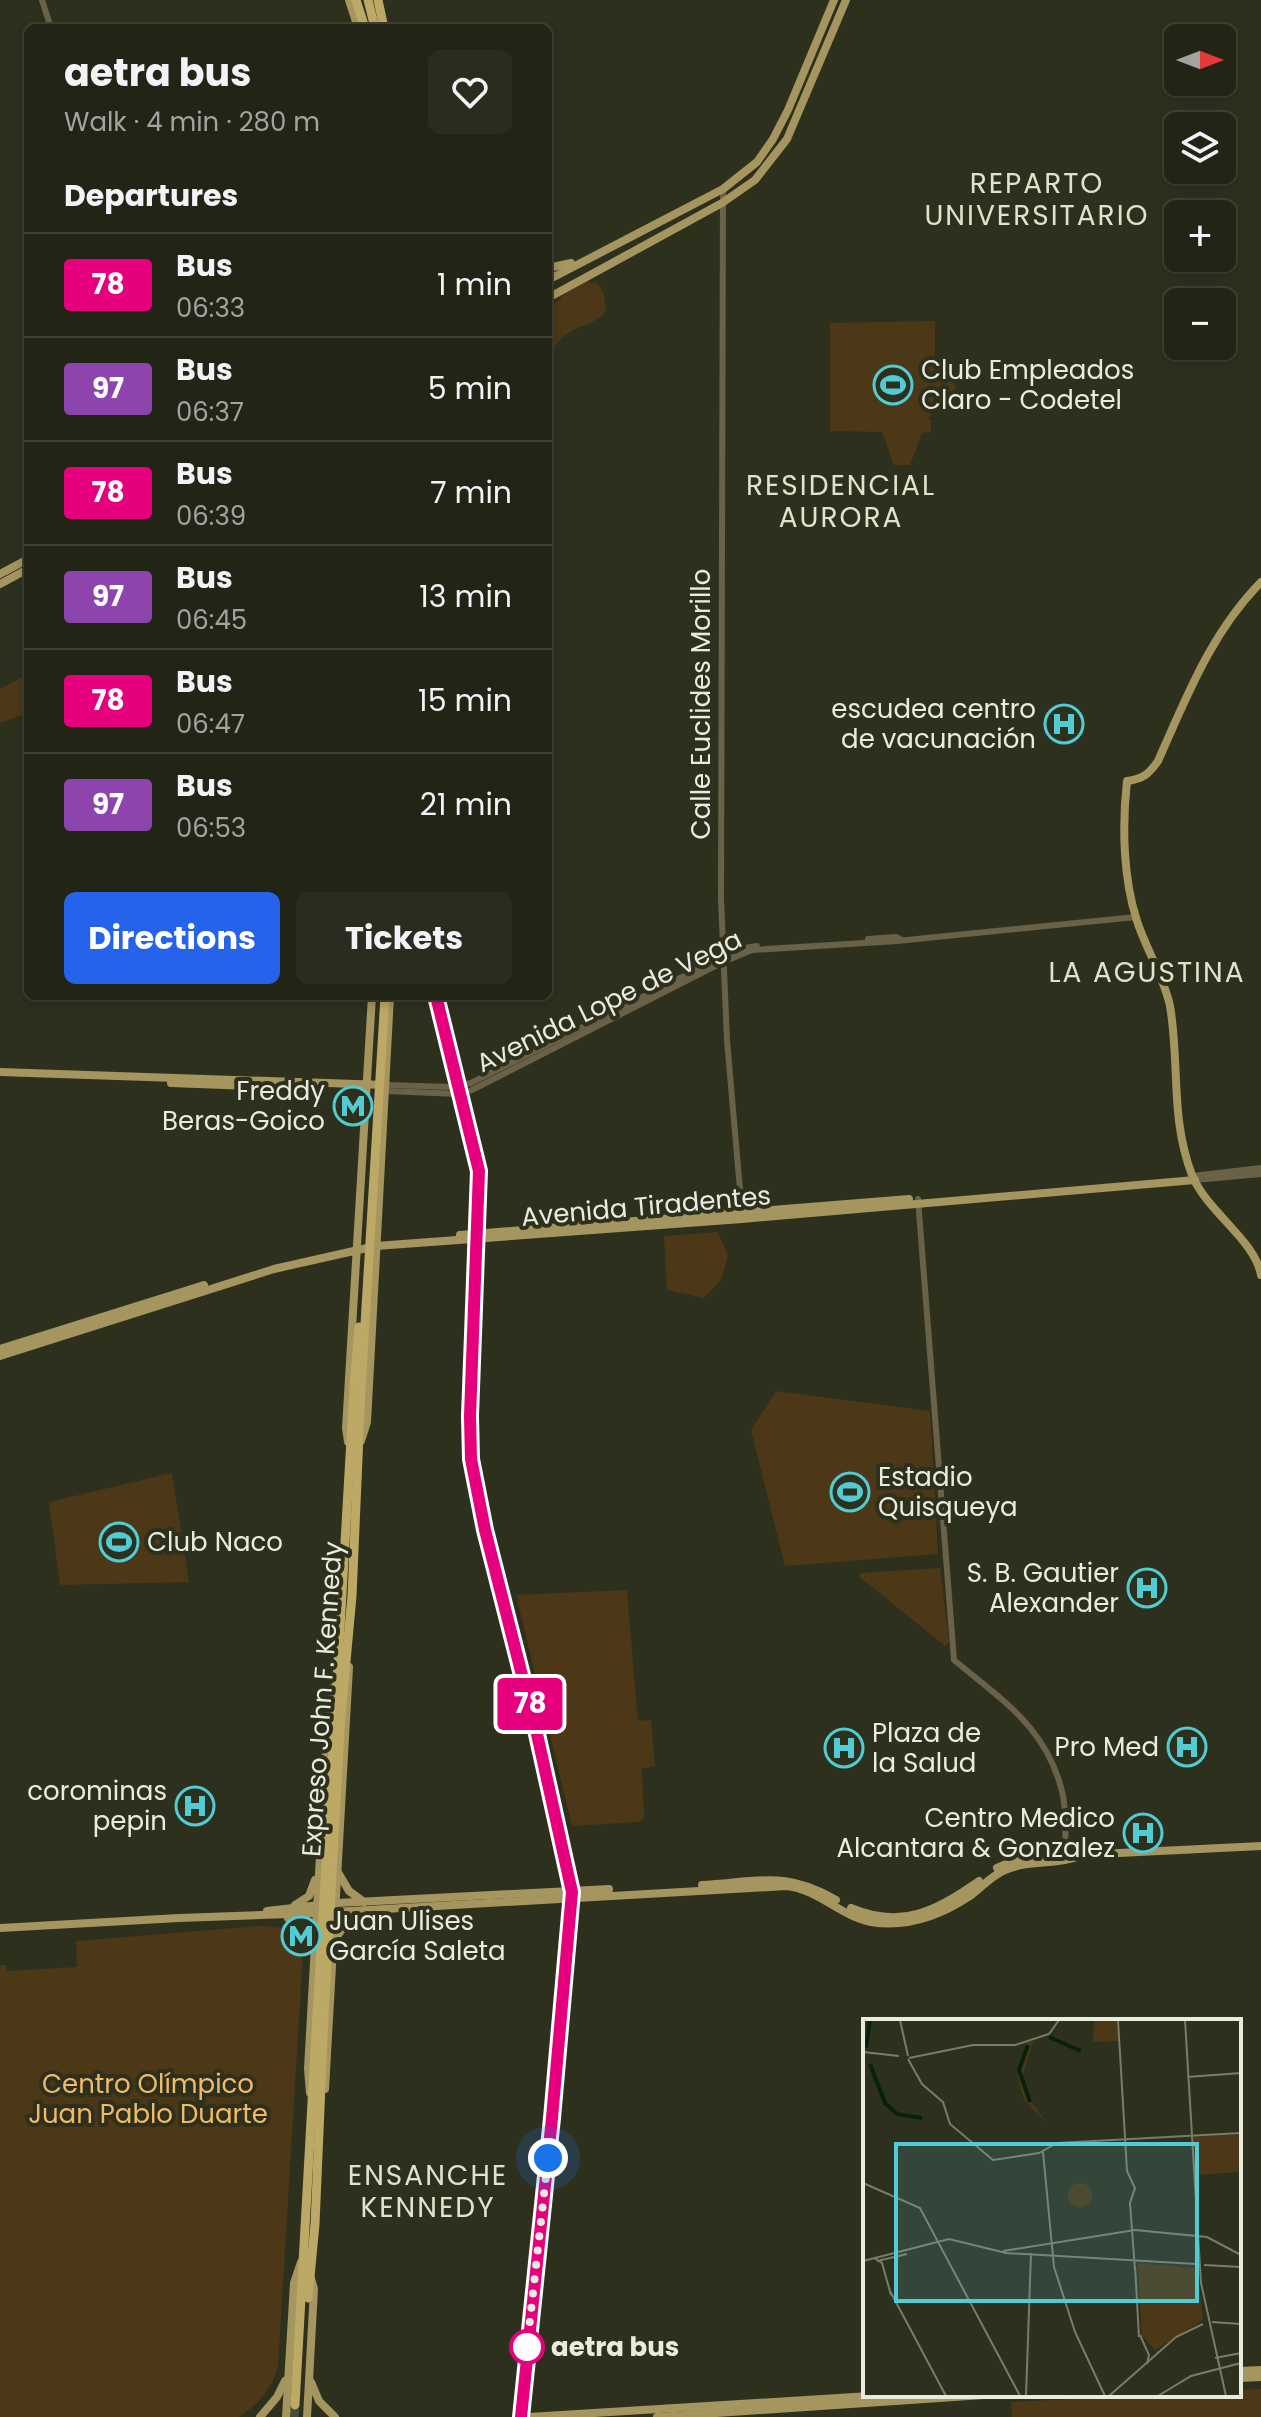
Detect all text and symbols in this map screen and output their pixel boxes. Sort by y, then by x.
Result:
north arrow [1164,24,1236,96]
map controls [1164,24,1236,360]
text: aetra bus [64,46,251,99]
button: heart [428,50,512,134]
text: Walk · 4 min · 280 m [64,104,320,140]
button: layers [1164,112,1236,184]
district label: REPARTO UNIVERSITARIO [924,164,1150,235]
text: Departures [64,174,238,217]
button: + [1164,200,1236,272]
text: Bus [176,244,233,287]
text: 1 min [437,263,512,306]
text: 78 [91,265,125,304]
button: − [1164,288,1236,360]
text: 06:33 [176,290,245,326]
text: Bus [176,348,233,391]
place label: Club Empleados Claro - Codetel [921,352,1134,418]
sports icon: Club Empleados Claro - Codetel [872,364,914,406]
text: 5 min [428,367,512,410]
text: 97 [92,369,124,408]
text: 06:37 [176,394,244,430]
text: Bus [176,452,233,495]
district label: RESIDENCIAL AURORA [746,466,936,537]
text: 7 min [430,471,512,514]
text: 78 [91,473,125,512]
text: 06:39 [176,498,246,534]
text: Bus [176,556,233,599]
street label: Calle Euclides Morillo [683,569,719,839]
text: 13 min [419,575,512,618]
text: 97 [92,577,124,616]
text: 06:45 [176,602,247,638]
text: Bus [176,660,233,703]
text: 15 min [418,679,512,722]
text: 78 [91,681,125,720]
place label: escudea centro de vacunación [831,691,1036,757]
hospital icon: escudea centro de vacunación [1043,703,1085,745]
text: 06:47 [176,706,245,742]
text: Bus [176,764,233,807]
text: 21 min [420,783,512,826]
text: 97 [92,785,124,824]
text: 06:53 [176,810,246,846]
button: Directions [64,892,280,984]
button: Tickets [296,892,512,984]
street label: Avenida Lope de Vega [470,921,748,1081]
district label: LA AGUSTINA [1048,953,1246,992]
place label: Freddy Beras-Goico [162,1073,325,1139]
metro station icon: Freddy Beras-Goico [332,1085,374,1127]
street label: Avenida Tiradentes [520,1177,772,1235]
place label: Estadio Quisqueya [878,1459,1018,1525]
sports icon: Estadio Quisqueya [829,1471,871,1513]
sports icon: Club Naco [98,1521,140,1563]
place label: Club Naco [147,1524,283,1560]
street label: Expreso John F. Kennedy [293,1540,351,1858]
place label: S. B. Gautier Alexander [967,1555,1119,1621]
hospital icon: S. B. Gautier Alexander [1126,1567,1168,1609]
line badge: 78 [494,1678,566,1730]
text: 78 [513,1684,547,1723]
place label: Plaza de la Salud [872,1715,981,1781]
hospital icon: Pro Med [1166,1726,1208,1768]
hospital icon: Plaza de la Salud [823,1727,865,1769]
place label: Pro Med [1055,1729,1159,1765]
place label: corominas pepin [27,1773,167,1839]
hospital icon: corominas pepin [174,1785,216,1827]
place label: Centro Medico Alcantara & Gonzalez [836,1800,1115,1866]
hospital icon: Centro Medico Alcantara & Gonzalez [1122,1812,1164,1854]
place label: Juan Ulises García Saleta [329,1903,506,1969]
metro station icon: Juan Ulises García Saleta [280,1915,322,1957]
inset map [863,2019,1241,2397]
park label: Centro Olímpico Juan Pablo Duarte [28,2066,268,2132]
your location [528,2138,568,2178]
district label: ENSANCHE KENNEDY [348,2156,508,2227]
place label: aetra bus [551,2329,679,2365]
marker: aetra bus [510,2330,544,2364]

